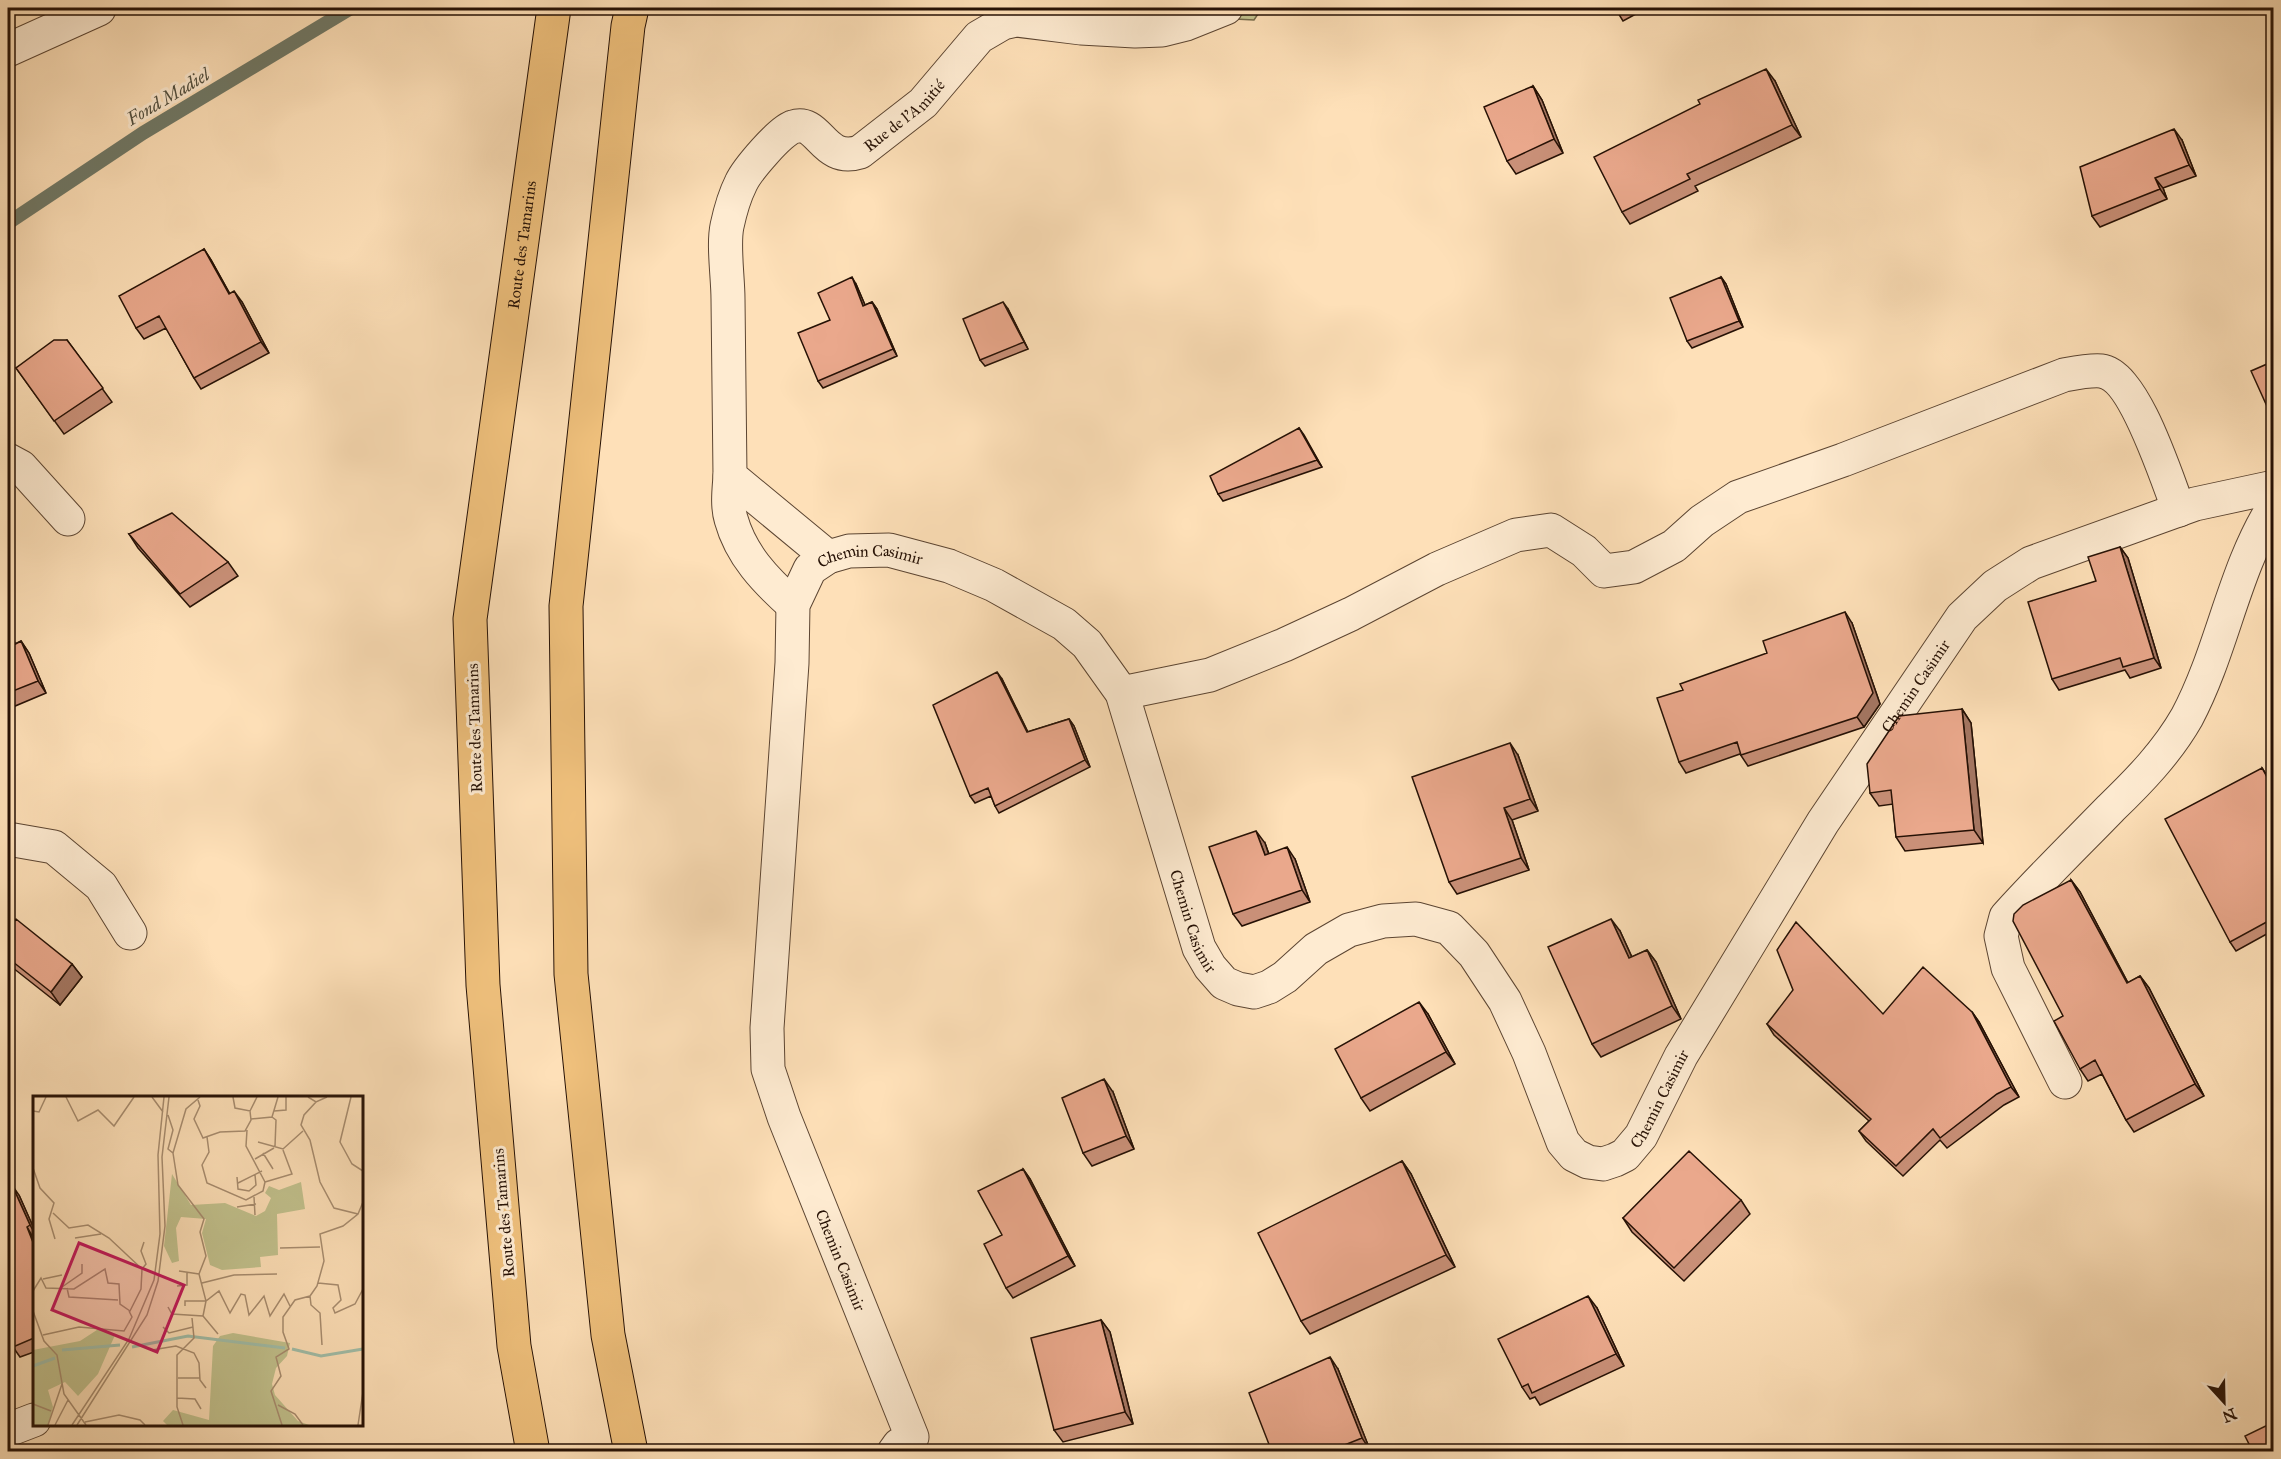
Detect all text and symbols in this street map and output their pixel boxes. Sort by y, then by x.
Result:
water label: Fond Madiel [122,63,215,131]
street label: Rue de l'Amitié [860,76,949,156]
street label: Route des Tamarins [504,179,540,310]
street label: Chemin Casimir [813,540,925,572]
street label: Chemin Casimir [1877,636,1954,736]
street label: Route des Tamarins [463,663,486,793]
street label: Chemin Casimir [1166,867,1220,977]
street label: Chemin Casimir [1626,1046,1693,1152]
inset map [33,1096,363,1426]
street label: Route des Tamarins [488,1148,519,1278]
street label: Chemin Casimir [811,1207,870,1314]
north arrow [2194,1372,2254,1432]
text: N [2219,1404,2239,1427]

